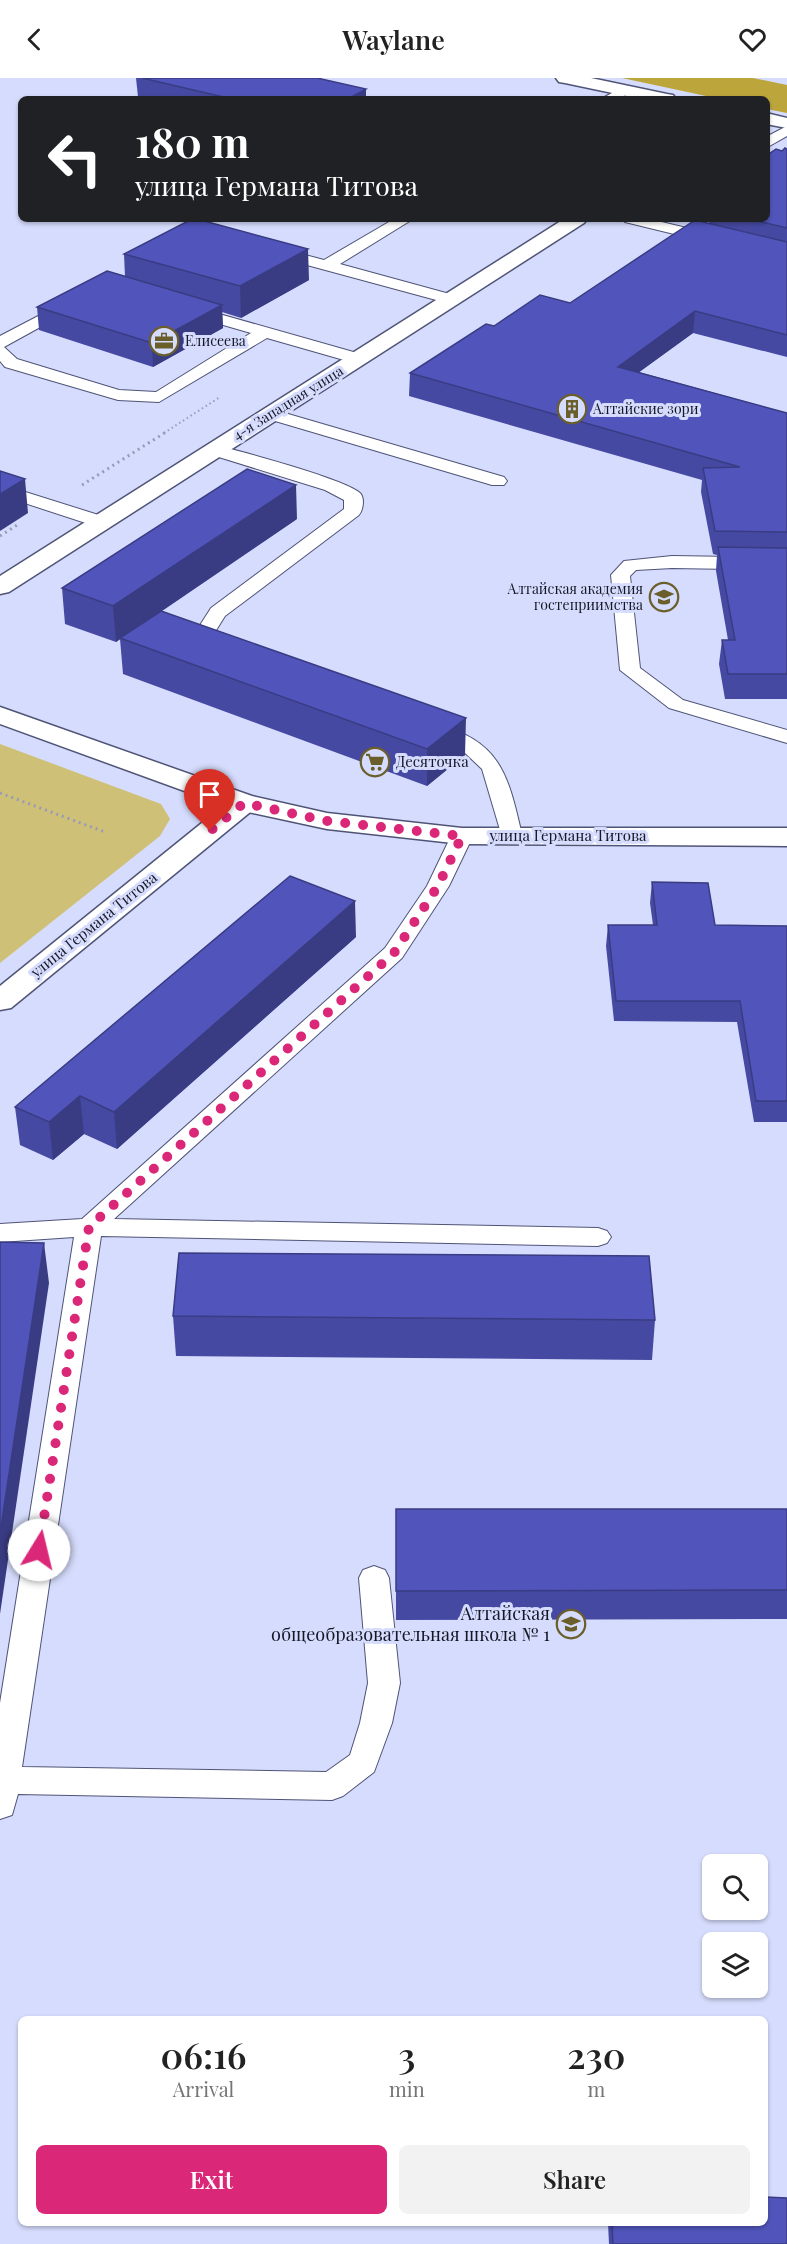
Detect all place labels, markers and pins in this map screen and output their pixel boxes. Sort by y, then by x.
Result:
office icon: Елисеева [148,325,180,357]
place label: Елисеева [185,331,246,350]
building icon: Алтайские зори [556,393,588,425]
place label: Алтайские зори [592,399,699,418]
place label: Алтайская академия гостеприимства [506,579,643,614]
school or university icon: Алтайская академия гостеприимства [648,581,680,613]
supermarket icon: Десяточка [359,746,391,778]
place label: Десяточка [396,751,469,771]
pin [184,769,235,831]
place label: Алтайская общеобразовательная школа № 1 [271,1601,550,1646]
school or university icon: Алтайская общеобразовательная школа № 1 [555,1608,587,1640]

